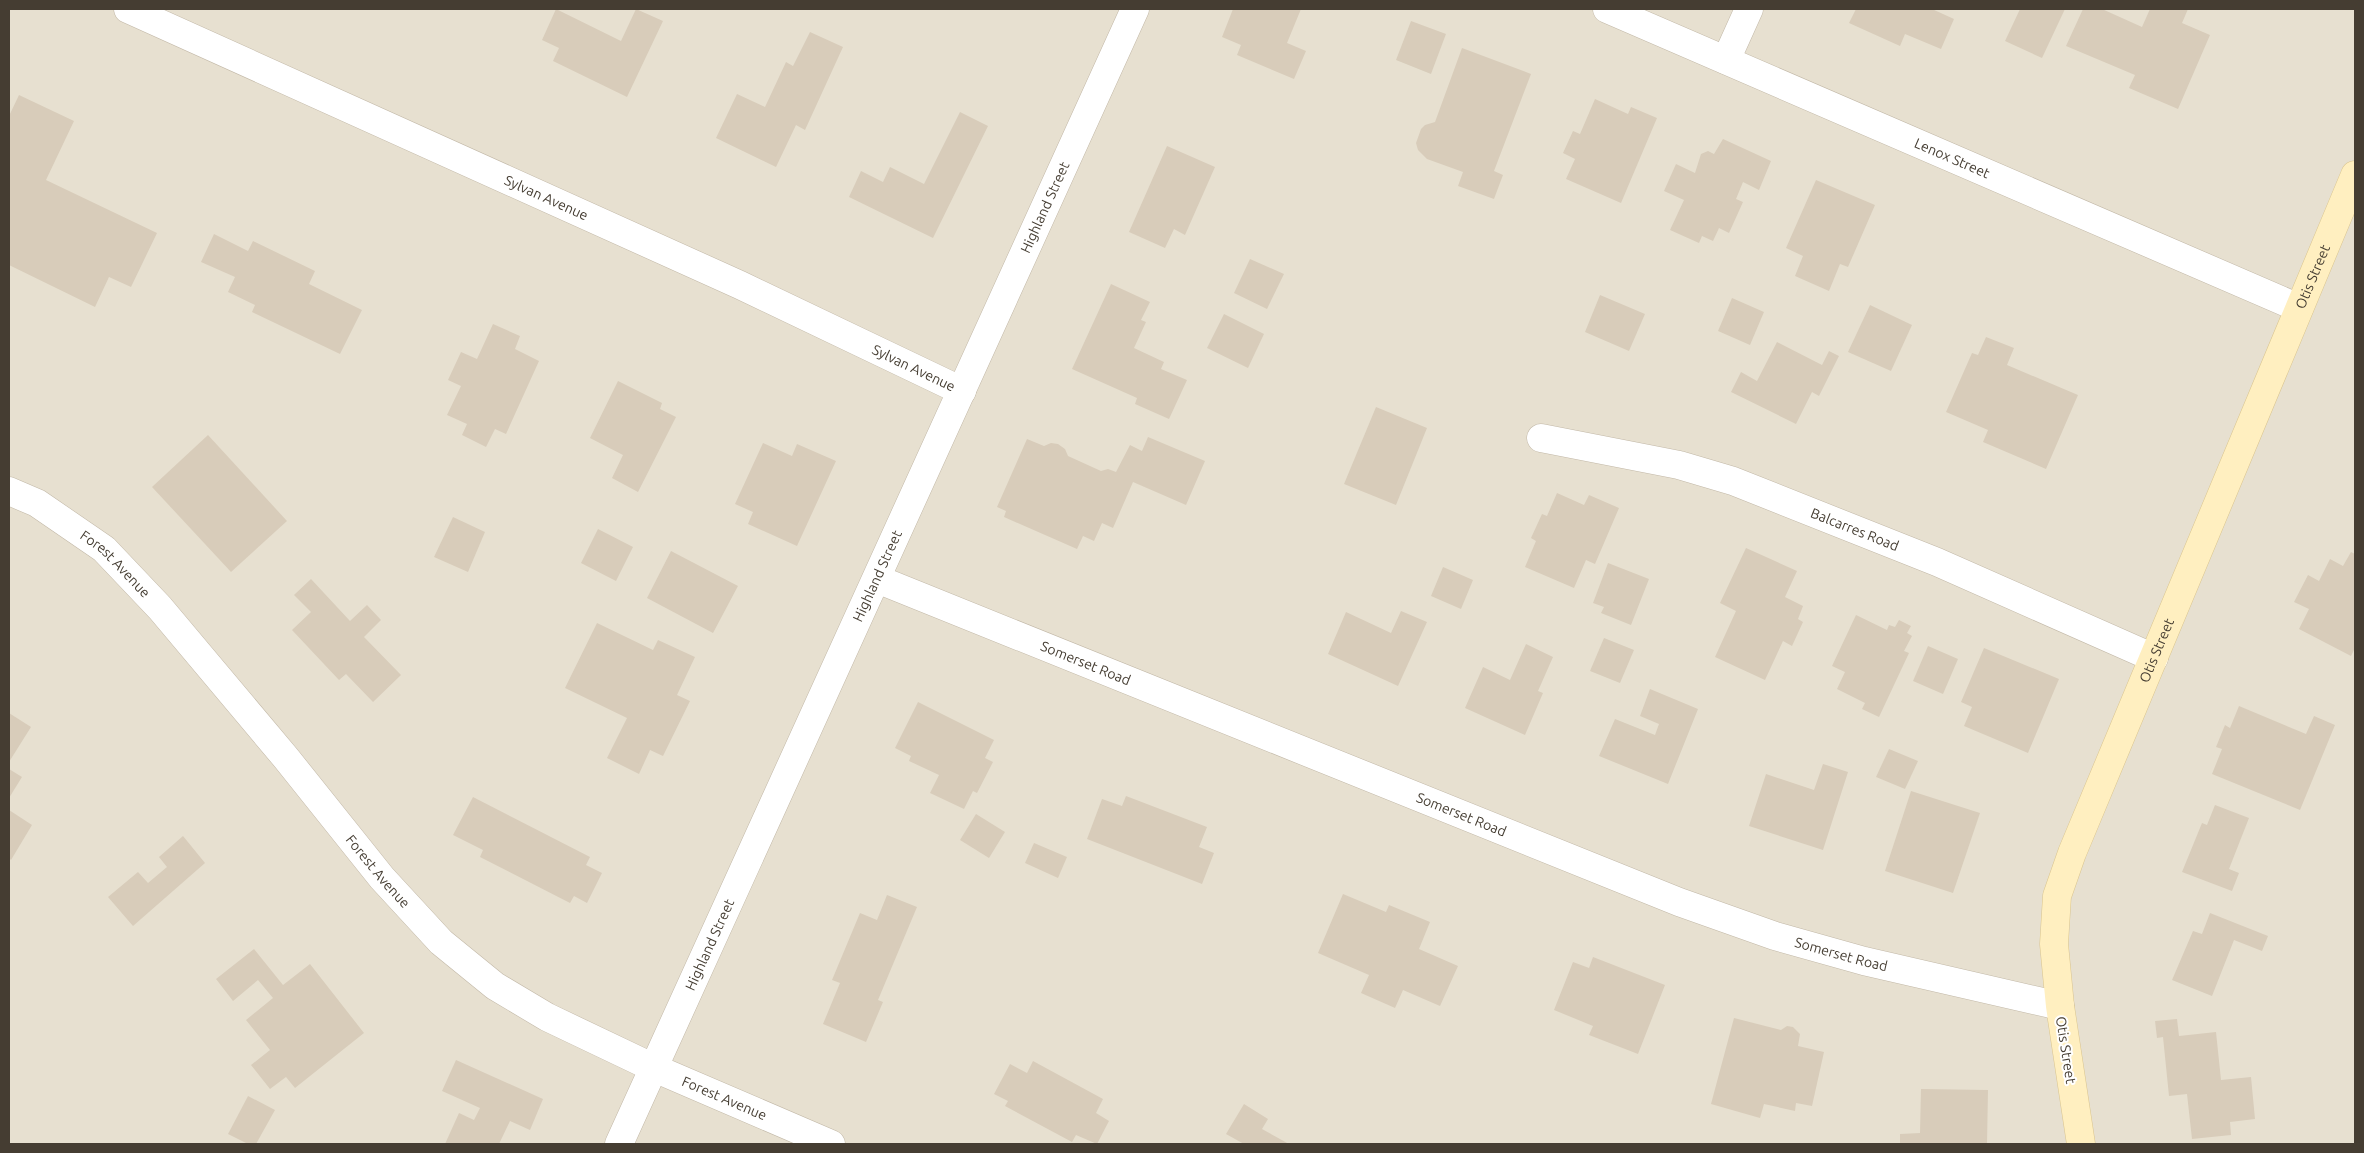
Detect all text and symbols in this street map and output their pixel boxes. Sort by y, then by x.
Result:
street label: Lenox Street [1912,135,1993,182]
street label: Highland Street [1017,159,1073,255]
street label: Sylvan Avenue [502,172,591,223]
street label: Otis Street [2292,242,2333,311]
street label: Sylvan Avenue [870,341,958,395]
street label: Balcarres Road [1808,505,1901,554]
street label: Forest Avenue [77,527,154,601]
street label: Highland Street [850,527,905,624]
street label: Otis Street [2136,615,2177,685]
street label: Somerset Road [1038,638,1133,688]
street label: Somerset Road [1414,789,1509,840]
street label: Forest Avenue [343,832,413,911]
street label: Highland Street [682,896,738,993]
street label: Somerset Road [1793,934,1889,974]
street label: Otis Street [2053,1015,2079,1085]
street label: Forest Avenue [680,1073,769,1123]

